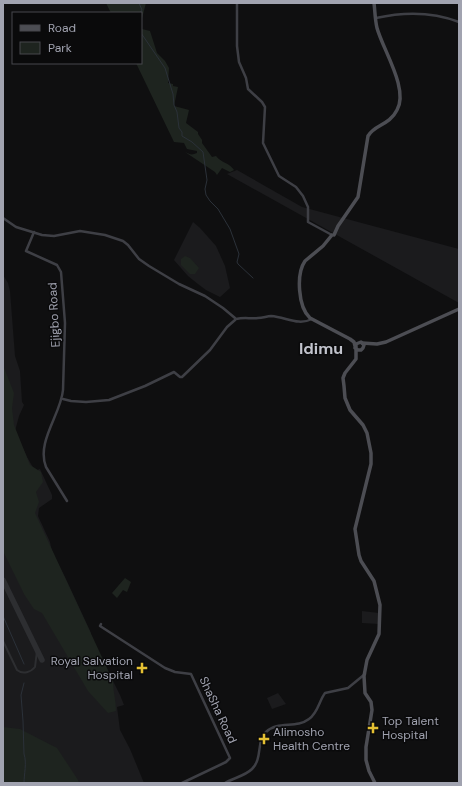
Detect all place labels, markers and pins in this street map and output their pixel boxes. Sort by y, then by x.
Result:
place label: Royal Salvation Hospital [51,653,133,683]
marker: Royal Salvation Hospital [136,662,148,674]
place label: Top Talent Hospital [382,713,439,743]
marker: Top Talent Hospital [367,722,379,734]
place label: Alimosho Health Centre [273,724,350,754]
marker: Alimosho Health Centre [258,733,270,745]

